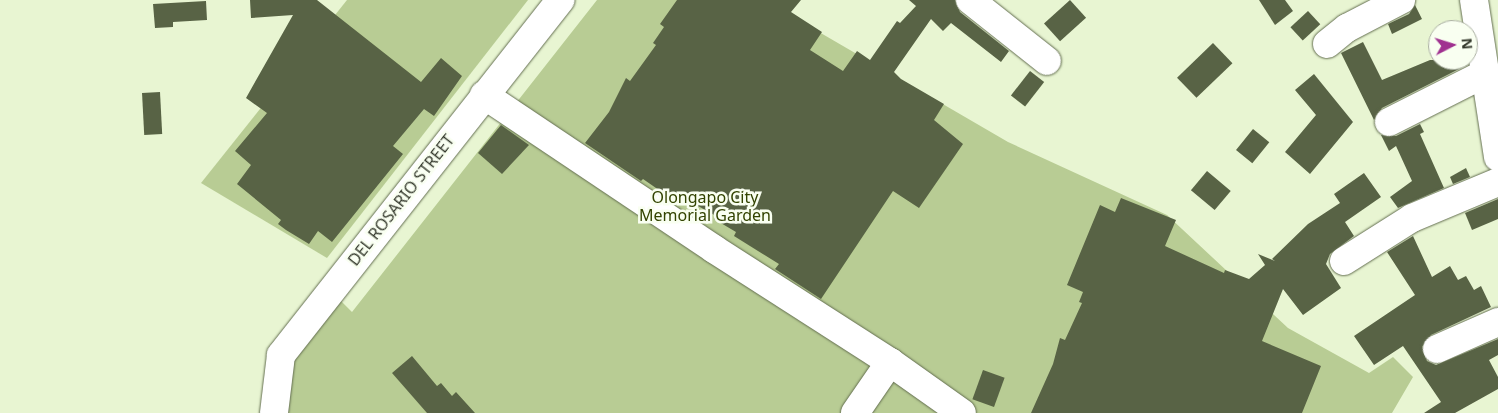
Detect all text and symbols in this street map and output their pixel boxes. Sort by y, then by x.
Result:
north arrow [1428,20,1478,70]
text: N [1457,37,1477,50]
street label: DEL ROSARIO STREET [344,131,458,269]
park label: Olongapo City Memorial Garden [639,187,771,225]

